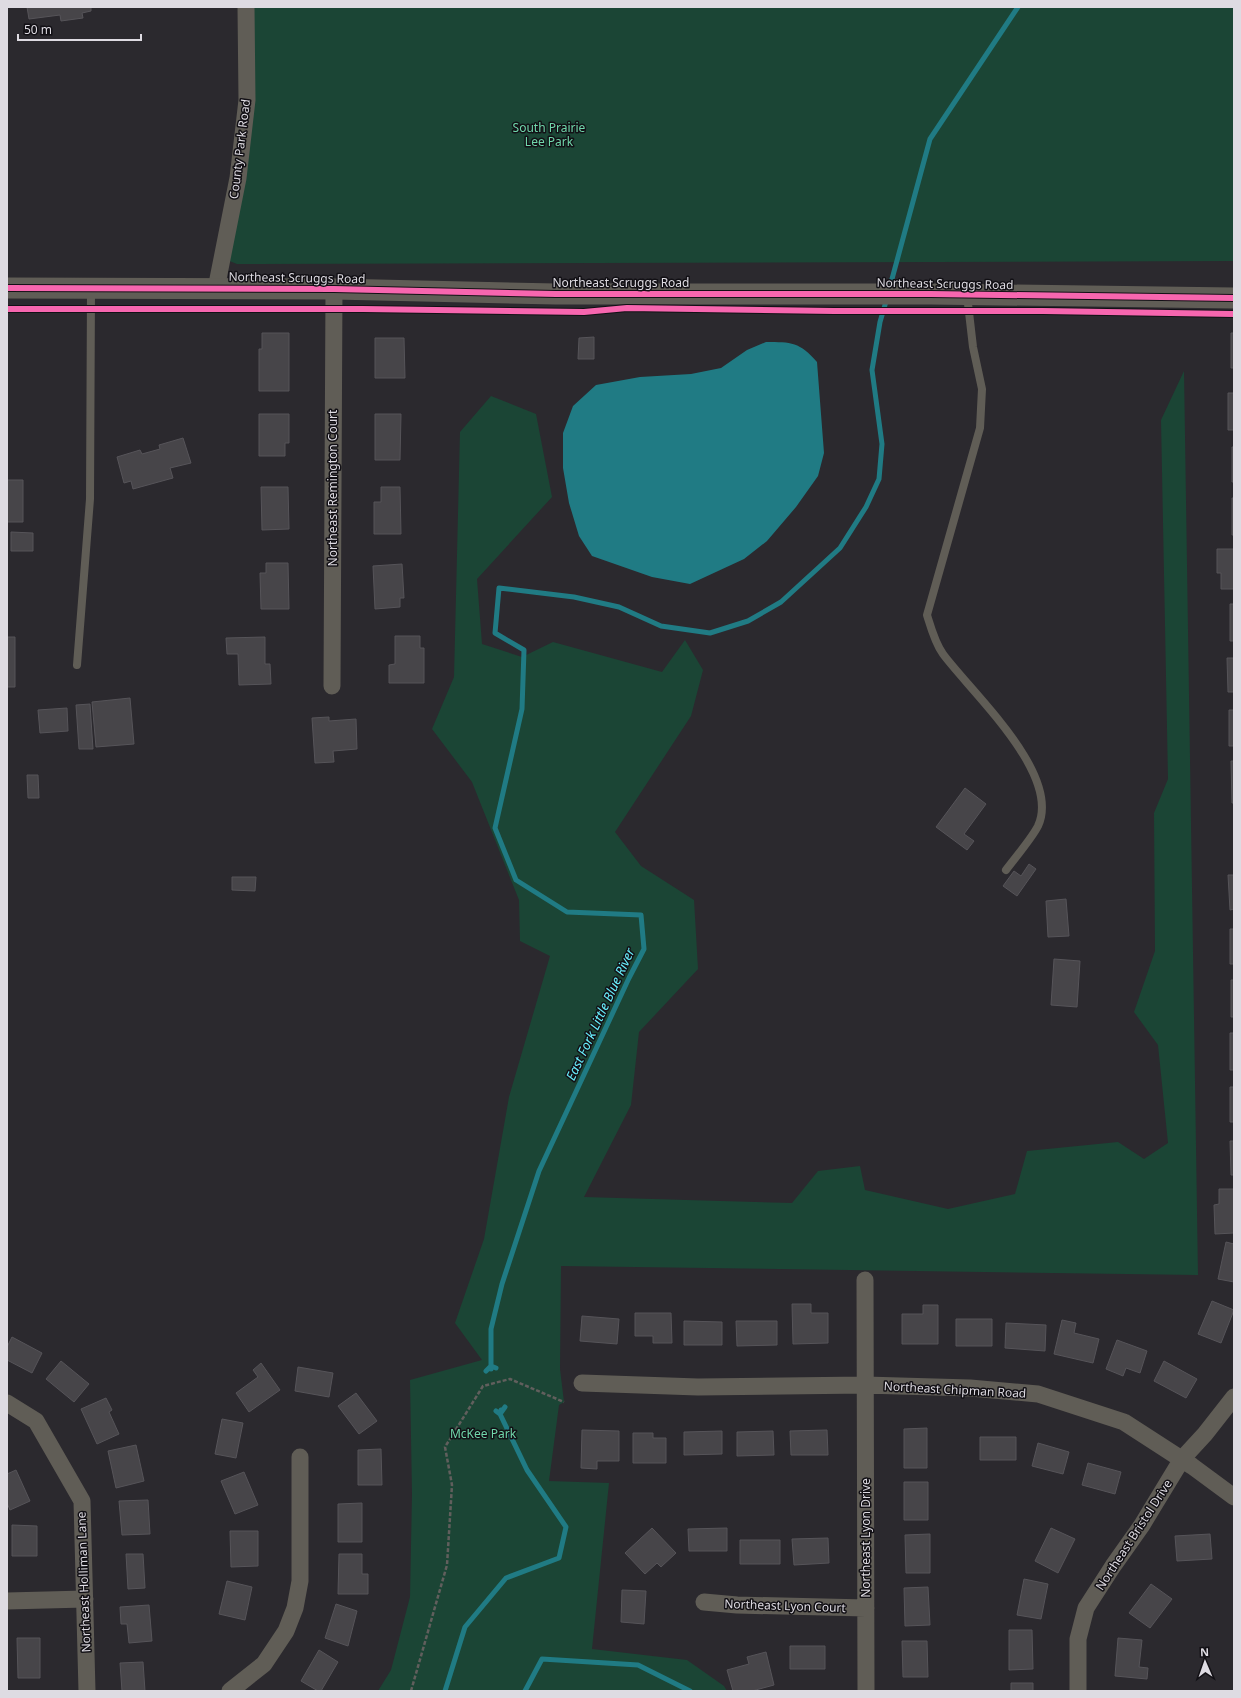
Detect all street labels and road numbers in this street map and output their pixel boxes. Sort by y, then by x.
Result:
street label: County Park Road [225,98,254,200]
street label: Northeast Scruggs Road [228,268,366,287]
street label: Northeast Scruggs Road [553,274,689,291]
street label: Northeast Scruggs Road [876,274,1014,293]
street label: Northeast Remington Court [324,409,341,566]
street label: Northeast Chipman Road [883,1377,1027,1402]
street label: Northeast Bristol Drive [1091,1476,1176,1593]
street label: Northeast Lyon Drive [857,1478,874,1598]
street label: Northeast Holliman Lane [73,1511,94,1653]
street label: Northeast Lyon Court [724,1595,847,1616]

